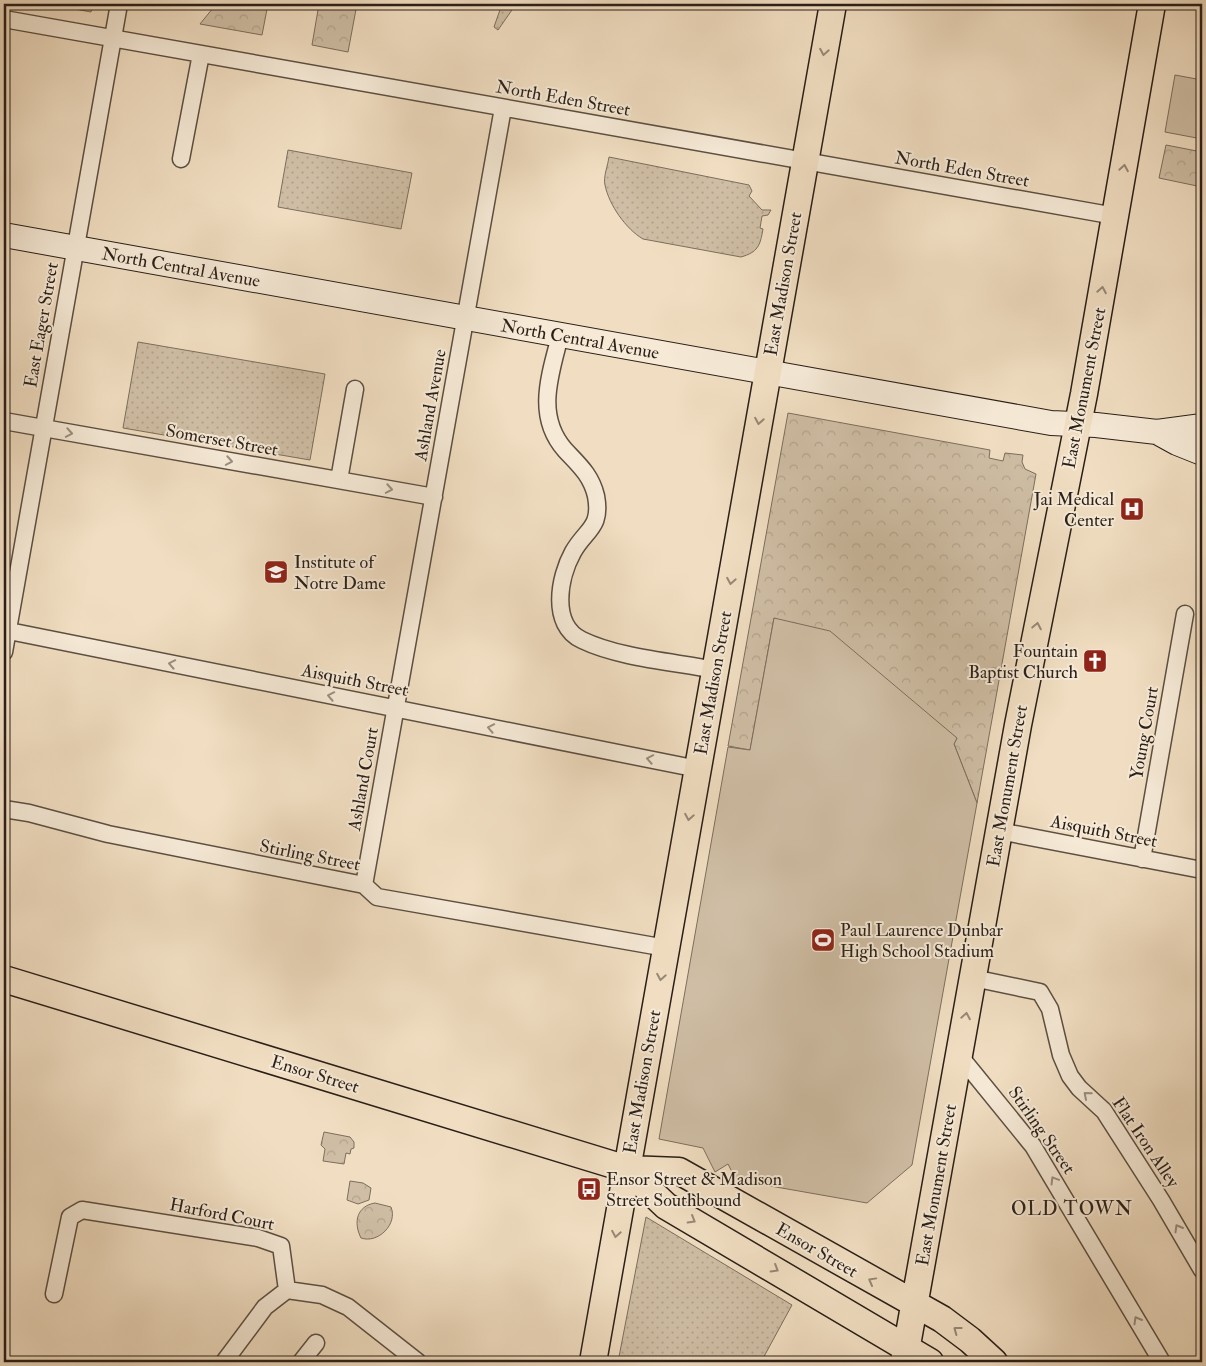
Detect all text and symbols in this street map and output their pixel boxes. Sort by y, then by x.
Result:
one-way arrow [820,47,830,56]
street label: North Eden Street [494,75,632,122]
street label: North Eden Street [893,146,1031,193]
one-way arrow [1118,164,1128,172]
street label: East Madison Street [760,210,808,358]
street label: North Central Avenue [100,242,262,293]
street label: East Eager Street [19,261,64,390]
one-way arrow [1097,286,1107,294]
street label: East Monument Street [1058,305,1111,471]
street label: North Central Avenue [499,314,661,365]
street label: Ashland Avenue [409,347,452,464]
one-way arrow [754,417,764,426]
street label: Somerset Street [164,419,280,462]
one-way arrow [65,427,73,437]
one-way arrow [225,456,233,466]
one-way arrow [385,484,393,494]
place label: Jai Medical Center [1033,488,1114,532]
hospital icon: Jai Medical Center [1119,496,1145,522]
place label: Institute of Notre Dame [294,551,386,595]
school or university icon: Institute of Notre Dame [263,559,289,585]
one-way arrow [726,577,736,586]
street label: East Madison Street [690,609,738,757]
one-way arrow [1032,621,1042,630]
place label: Fountain Baptist Church [968,640,1079,684]
church icon: Fountain Baptist Church [1082,648,1108,674]
one-way arrow [167,659,176,669]
street label: Aisquith Street [299,659,410,702]
street label: Young Court [1125,685,1164,781]
one-way arrow [327,691,336,702]
street label: East Monument Street [982,703,1033,869]
one-way arrow [486,723,495,733]
street label: Ashland Court [343,725,384,834]
one-way arrow [646,755,654,765]
street label: Aisquith Street [1048,810,1159,853]
one-way arrow [685,812,695,821]
street label: Stirling Street [258,834,362,877]
place label: Paul Laurence Dunbar High School Stadium [840,919,1003,963]
sports icon: Paul Laurence Dunbar High School Stadium [810,927,836,953]
one-way arrow [656,972,666,981]
street label: East Madison Street [619,1008,667,1156]
one-way arrow [961,1011,971,1020]
street label: Ensor Street [268,1050,362,1099]
street label: Stirling Street [1003,1082,1080,1179]
one-way arrow [1083,1091,1092,1100]
street label: Flat Iron Alley [1107,1092,1185,1193]
street label: East Monument Street [911,1102,962,1268]
place label: Ensor Street & Madison Street Southbound [606,1168,782,1212]
bus stop icon: Ensor Street & Madison Street Southbound [576,1176,602,1202]
one-way arrow [1051,1177,1061,1186]
street label: Harford Court [168,1193,276,1236]
district label: OLD TOWN [1011,1197,1133,1221]
one-way arrow [687,1214,696,1224]
street label: Ensor Street [772,1218,862,1283]
one-way arrow [1174,1225,1184,1234]
one-way arrow [611,1229,621,1238]
one-way arrow [769,1263,778,1273]
one-way arrow [868,1278,877,1288]
one-way arrow [1134,1316,1144,1325]
one-way arrow [953,1327,963,1336]

